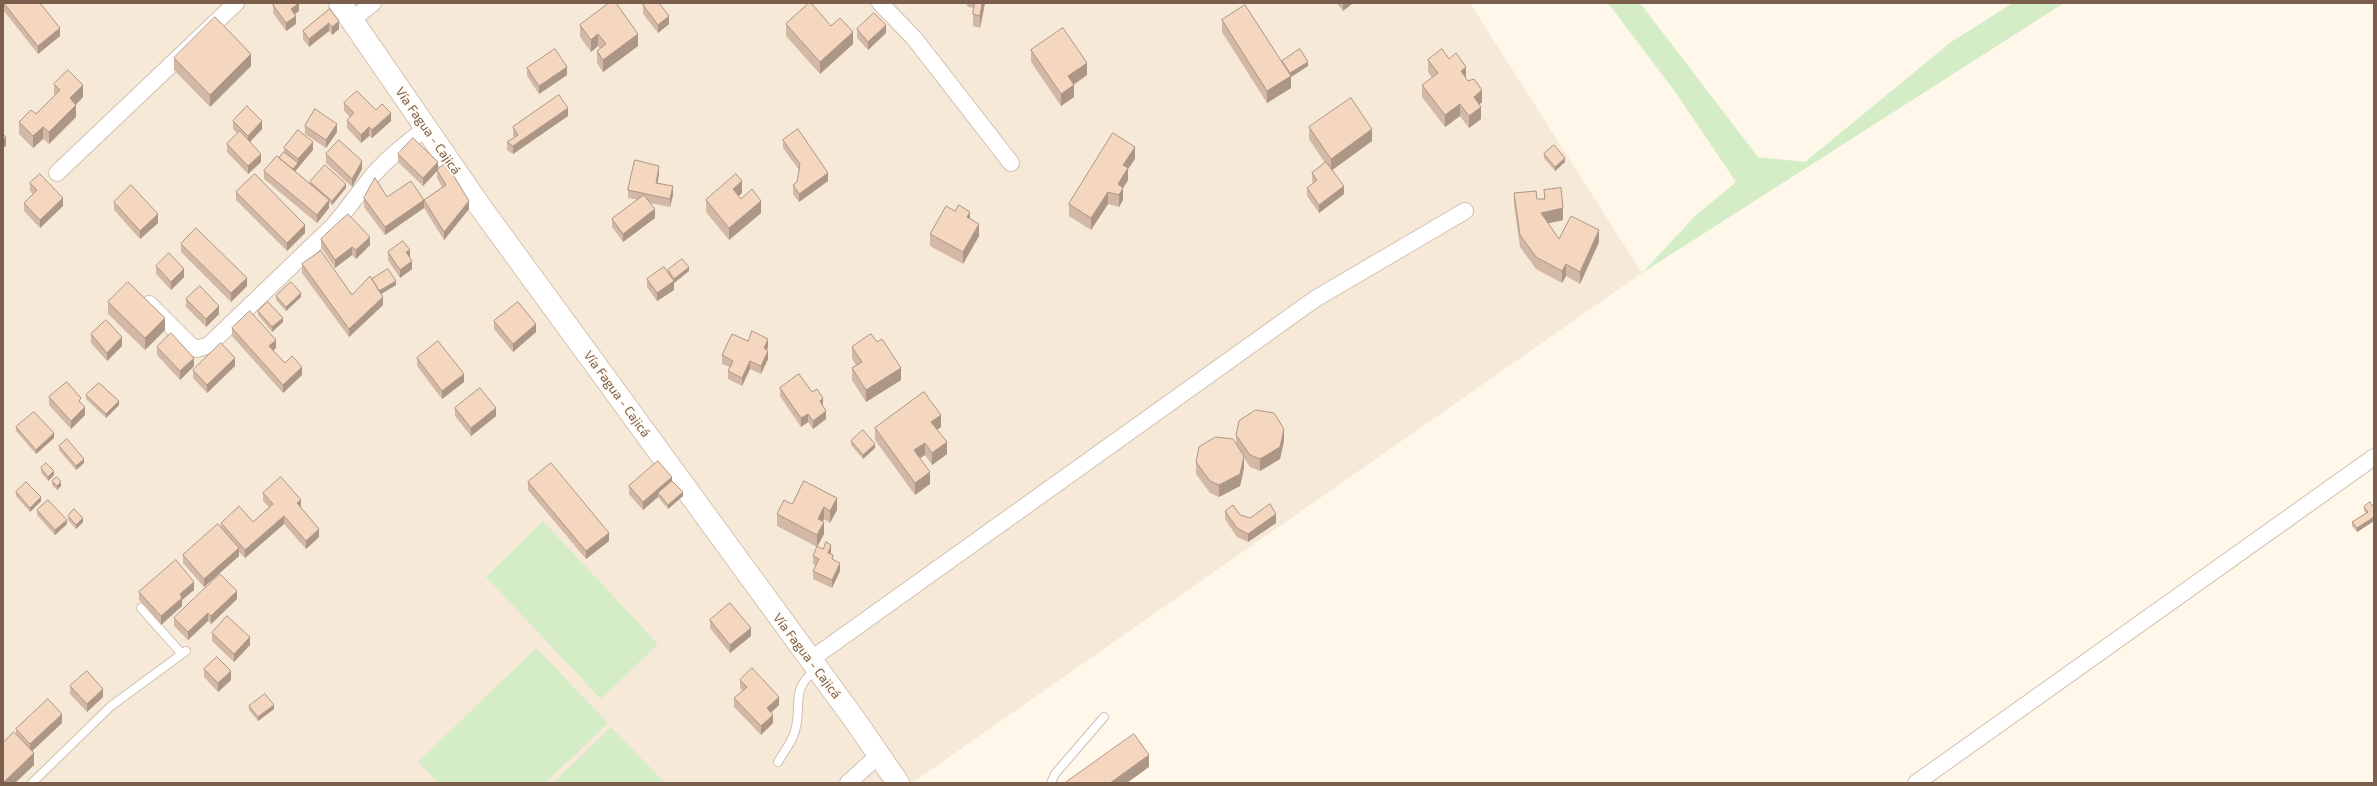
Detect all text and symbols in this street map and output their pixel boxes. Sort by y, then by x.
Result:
street label: Vía Fagua - Cajicá [392,84,464,178]
street label: Vía Fagua - Cajicá [580,348,654,440]
street label: Vía Fagua - Cajicá [770,610,844,702]

